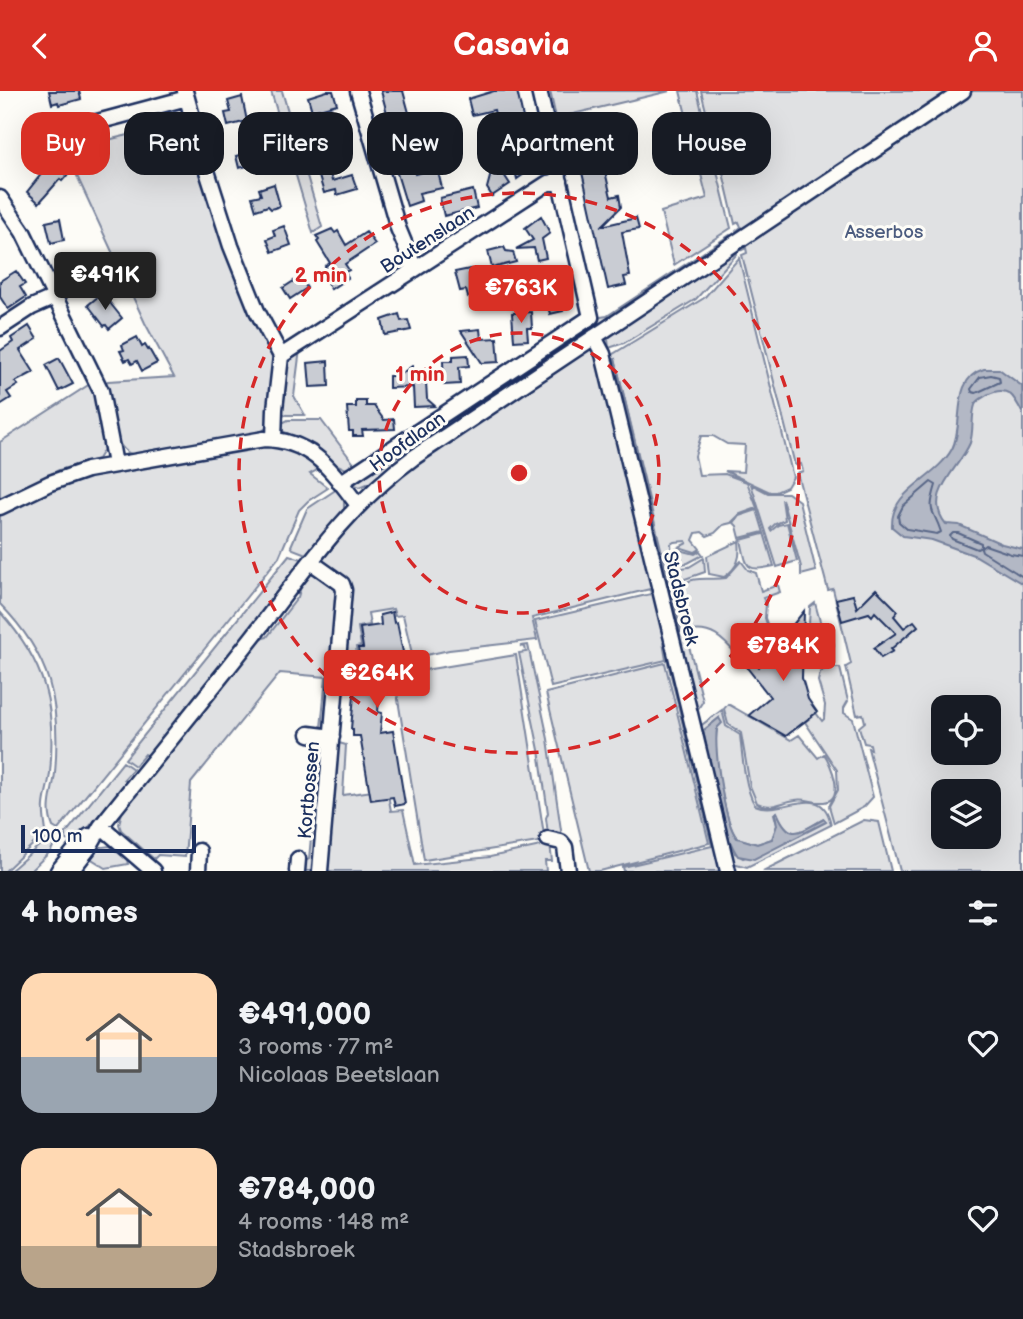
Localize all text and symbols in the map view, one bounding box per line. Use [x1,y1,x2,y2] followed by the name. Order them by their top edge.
[453,26,570,65] text: Casavia
[21,27,59,65] icon: back
[964,27,1002,65] icon: person
[21,112,110,175] chip: Buy
[124,112,224,175] chip: Rent
[238,112,353,175] chip: Filters
[367,112,463,175] chip: New
[477,112,638,175] chip: Apartment
[652,112,771,175] chip: House
[377,201,479,279] street label: Boutenslaan
[845,221,923,244] park label: Asserbos
[56,253,154,312] pin: €491K
[70,261,140,289] text: €491K
[294,263,348,288] text: 2 min
[472,265,570,325] pin: €763K
[485,274,557,302] text: €763K
[395,362,445,387] text: 1 min
[366,407,450,477] street label: Hoofdlaan
[507,461,531,485] centre of rings
[658,549,704,649] street label: Stadsbroek
[734,623,832,683] pin: €784K
[746,632,820,660] text: €784K
[328,651,426,710] pin: €264K
[340,659,414,687] text: €264K
[931,695,1001,849] map controls
[931,695,1001,765] button: locate
[294,740,325,840] street label: Kortbossen
[931,779,1001,849] button: layers
[21,822,196,854] scale bar
[32,825,83,848] text: 100 m
[964,894,1002,932] icon: filters
[21,895,138,931] text: 4 homes
[238,997,371,1033] text: €491,000
[77,1001,161,1085] icon: home
[964,1024,1002,1062] icon: heart
[238,1033,394,1061] text: 3 rooms · 77 m²
[238,1061,440,1089] text: Nicolaas Beetslaan
[238,1172,376,1208] text: €784,000
[77,1176,161,1260] icon: home
[964,1199,1002,1237] icon: heart
[238,1208,409,1236] text: 4 rooms · 148 m²
[238,1236,355,1264] text: Stadsbroek

